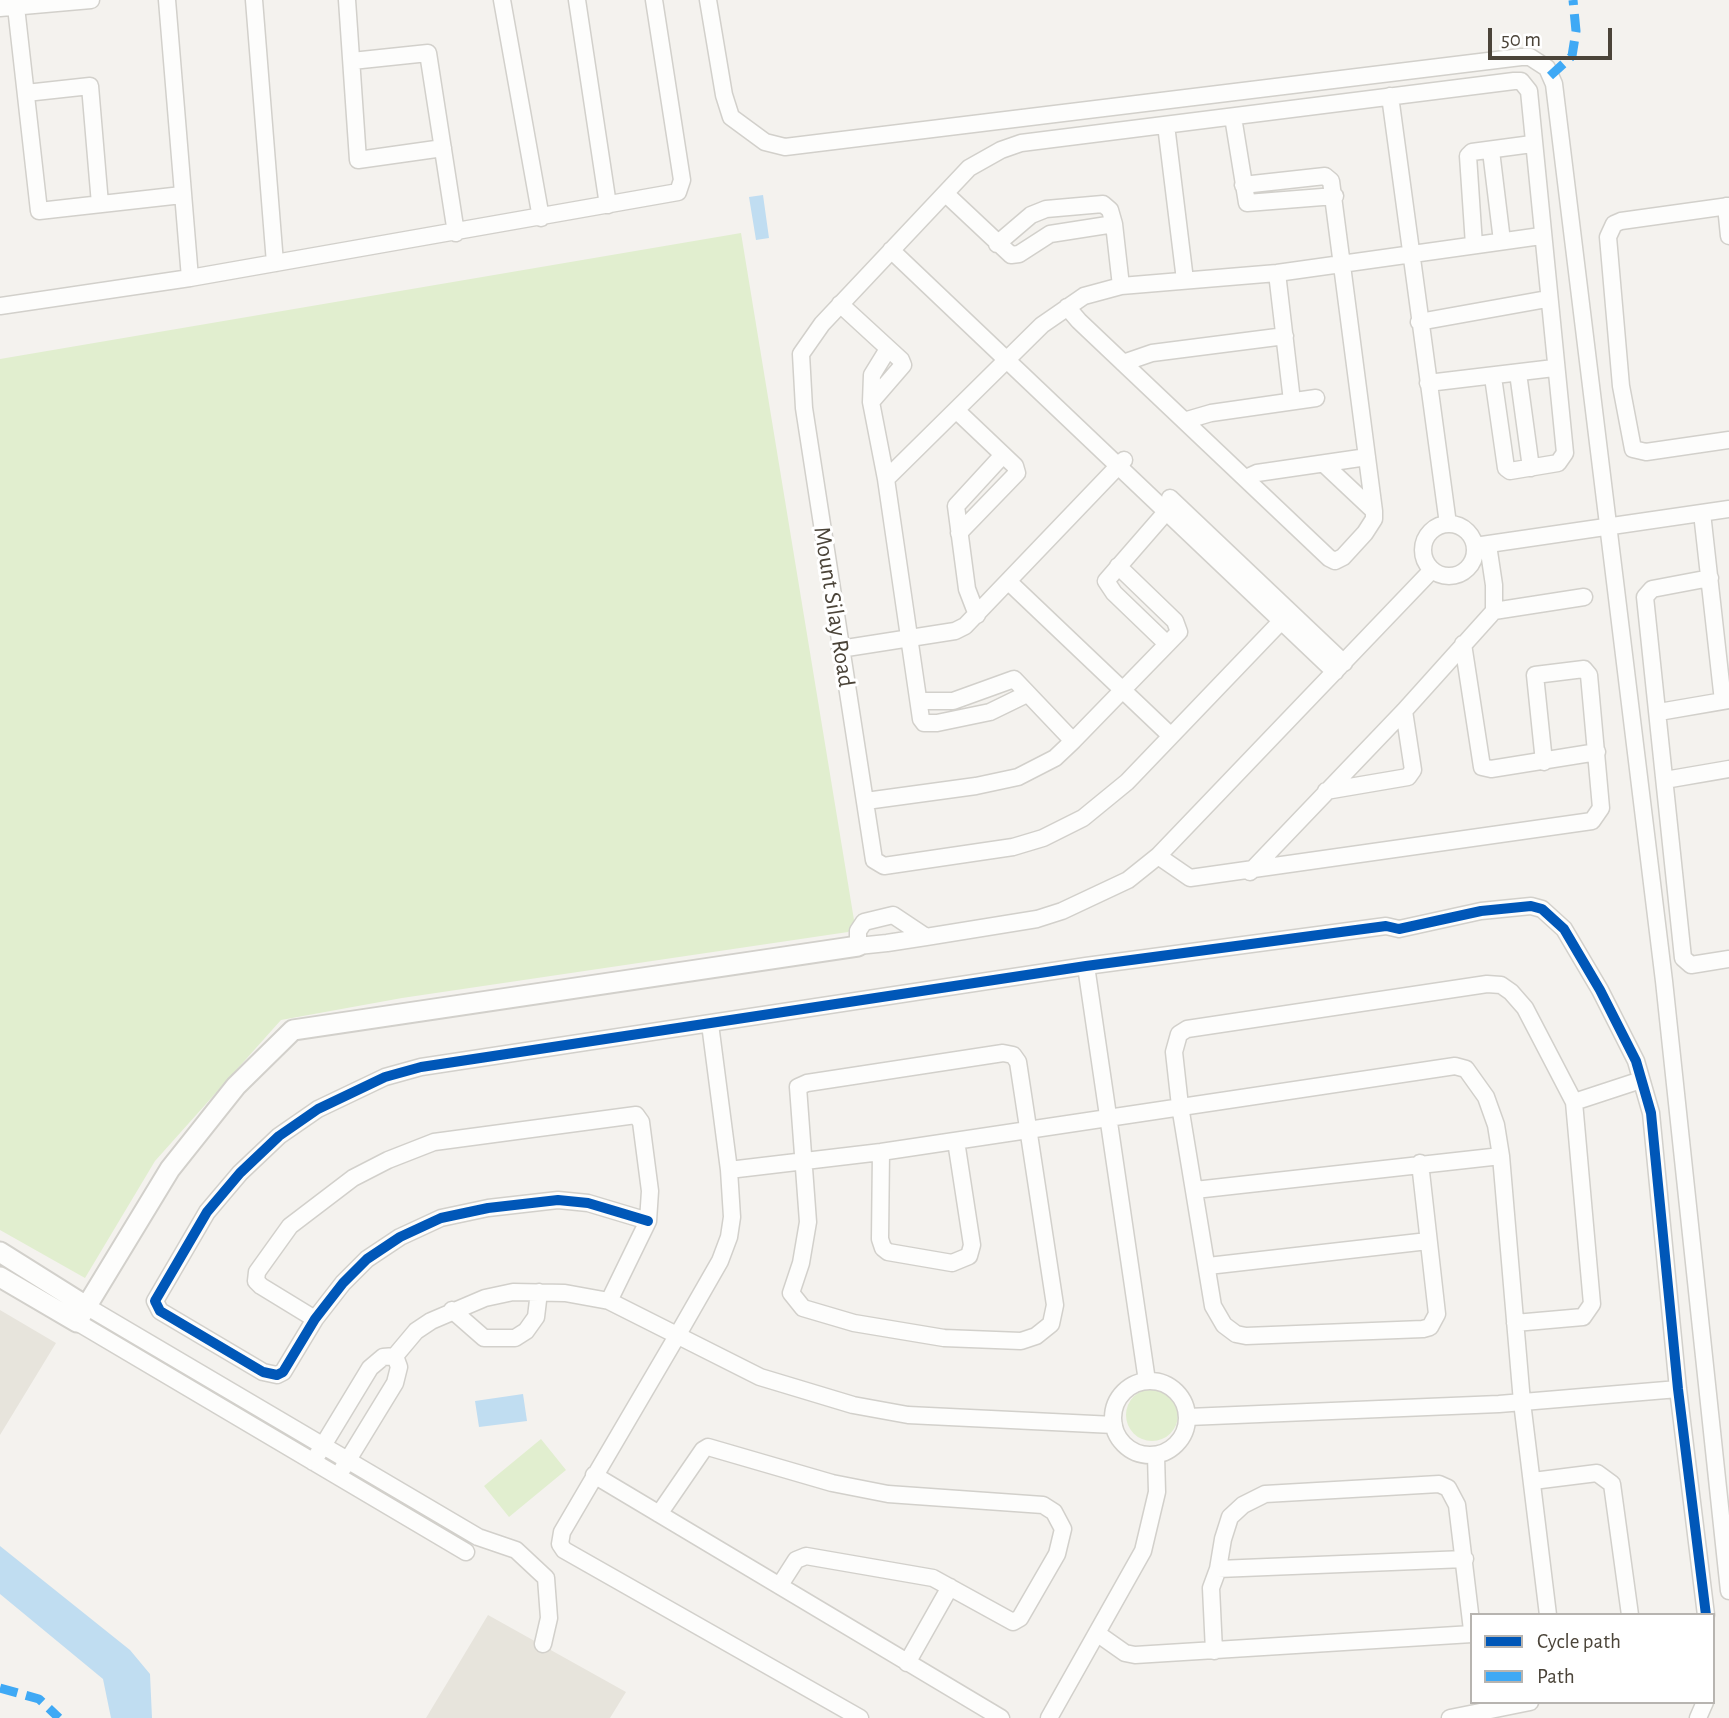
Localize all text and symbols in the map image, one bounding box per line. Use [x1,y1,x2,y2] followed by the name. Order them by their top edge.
[1491,14,1615,58] scale bar
[1501,29,1541,50] text: 50 m
[807,525,861,689] street label: Mount Silay Road
[1470,1613,1715,1704] legend
[1537,1631,1621,1652] text: Cycle path
[1537,1666,1575,1687] text: Path

